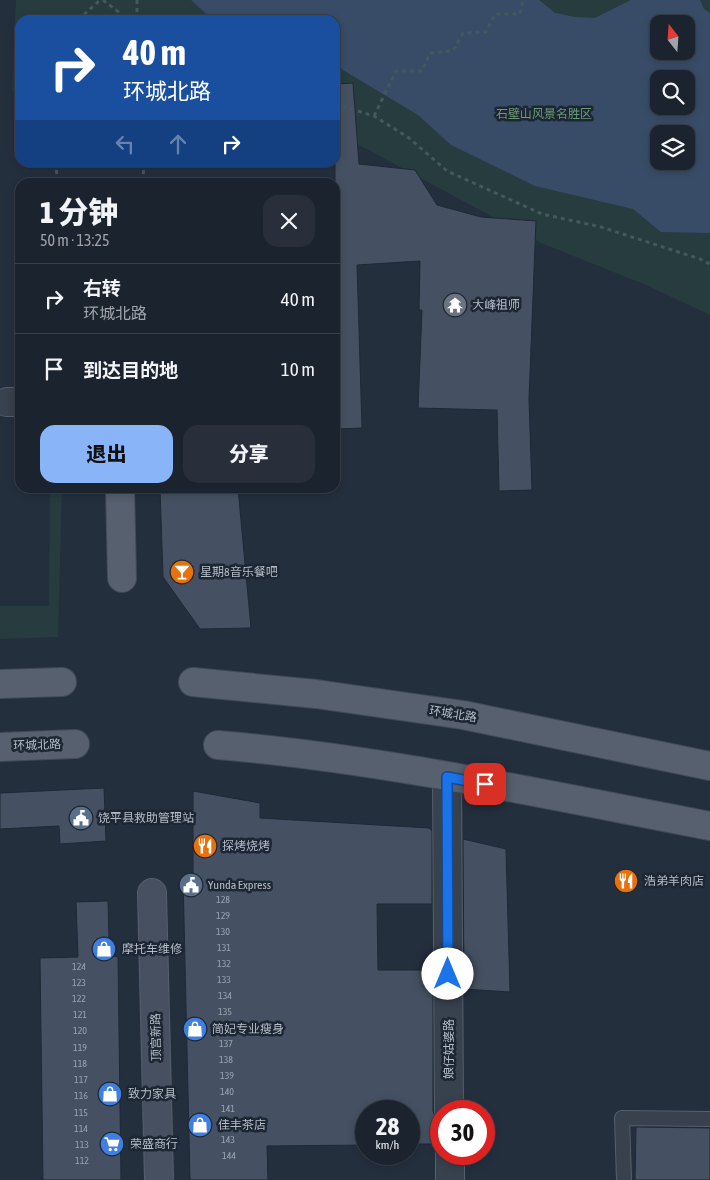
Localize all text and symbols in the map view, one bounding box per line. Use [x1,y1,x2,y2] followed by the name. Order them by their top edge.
[650,15,695,60] north arrow
[650,15,695,170] map controls
[123,32,186,72] text: 40 m
[40,35,105,100] icon: right
[650,70,695,115] button: search
[123,78,211,104] text: 环城北路
[496,107,592,121] park label: 石壁山风景名胜区
[650,125,695,170] button: layers
[111,130,139,158] icon: left
[164,130,192,158] icon: ahead
[217,130,245,158] icon: right
[40,195,118,229] text: 1 分钟
[263,195,315,247] button: close
[40,231,110,249] text: 50 m · 13:25
[83,277,121,299] text: 右转
[40,285,68,313] icon: right
[281,288,315,310] text: 40 m
[442,292,468,318] temple icon: 大峰祖师
[472,298,520,312] place label: 大峰祖师
[83,304,147,322] text: 环城北路
[40,355,68,383] icon: arrive
[281,358,315,380] text: 10 m
[83,359,178,381] text: 到达目的地
[40,425,173,483] button: 退出
[183,425,315,483] button: 分享
[169,559,195,585] bar icon: 星期8音乐餐吧
[200,565,278,579] place label: 星期8音乐餐吧
[428,703,478,725] street label: 环城北路
[13,737,61,753] street label: 环城北路
[464,763,506,805] pin
[471,770,499,798] icon: arrive
[68,805,94,831] public building icon: 饶平县救助管理站
[98,811,194,825] place label: 饶平县救助管理站
[192,833,218,859] restaurant icon: 探烤烧烤
[222,839,270,853] place label: 探烤烧烤
[613,868,639,894] restaurant icon: 浩弟羊肉店
[178,872,204,898] public building icon: Yunda Express
[644,874,704,888] place label: 浩弟羊肉店
[208,878,271,892] place label: Yunda Express
[216,894,230,905] house number: 128
[216,910,230,921] house number: 129
[216,926,230,937] house number: 130
[91,936,117,962] shop icon: 摩托车维修
[122,942,182,956] place label: 摩托车维修
[217,942,231,953] house number: 131
[421,947,473,999] position arrow
[217,958,231,969] house number: 132
[72,961,86,972] house number: 124
[217,974,231,985] house number: 133
[72,977,86,988] house number: 123
[218,990,232,1001] house number: 134
[72,993,86,1004] house number: 122
[218,1006,232,1017] house number: 135
[73,1009,87,1020] house number: 121
[149,1013,163,1061] street label: 顶宫新路
[182,1016,208,1042] shop icon: 简妃专业瘦身
[442,1019,456,1079] street label: 娘仔姑婆路
[212,1022,284,1036] place label: 简妃专业瘦身
[73,1025,87,1036] house number: 120
[219,1038,233,1049] house number: 137
[73,1042,87,1053] house number: 119
[219,1054,233,1065] house number: 138
[73,1058,87,1069] house number: 118
[220,1070,234,1081] house number: 139
[74,1074,88,1085] house number: 117
[97,1081,123,1107] shop icon: 致力家具
[220,1086,234,1097] house number: 140
[128,1087,176,1101] place label: 致力家具
[74,1090,88,1101] house number: 116
[430,1100,495,1165] speed limit sign: 30
[221,1103,235,1114] house number: 141
[74,1107,88,1118] house number: 115
[187,1112,213,1138] shop icon: 佳丰茶店
[376,1112,399,1140] text: 28
[218,1118,266,1132] place label: 佳丰茶店
[74,1123,88,1134] house number: 114
[99,1131,125,1157] supermarket icon: 荣盛商行
[221,1134,235,1145] house number: 143
[130,1137,178,1151] place label: 荣盛商行
[376,1138,399,1152] text: km/h
[75,1139,89,1150] house number: 113
[222,1150,236,1161] house number: 144
[75,1155,89,1166] house number: 112

